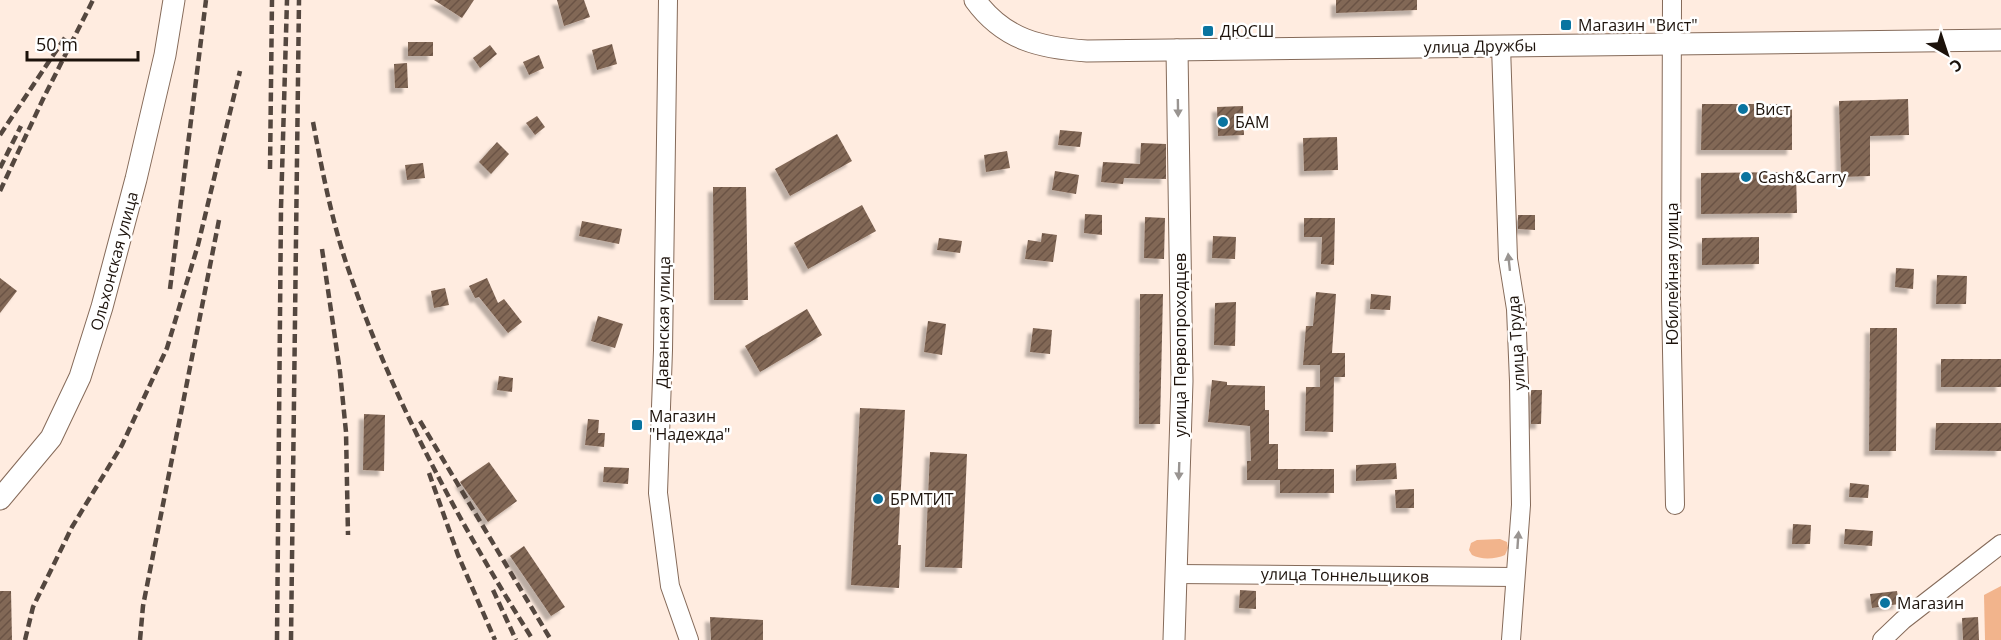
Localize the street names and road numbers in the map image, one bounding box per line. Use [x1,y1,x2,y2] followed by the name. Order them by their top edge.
[1423,34,1537,58] street label: улица Дружбы
[85,189,143,333] street label: Ольхонская улица
[1661,202,1683,346] street label: Юбилейная улица
[1169,253,1191,437] street label: улица Первопроходцев
[651,256,675,388] street label: Даванская улица
[1502,295,1530,391] street label: улица Труда
[1261,563,1429,587] street label: улица Тоннельщиков

